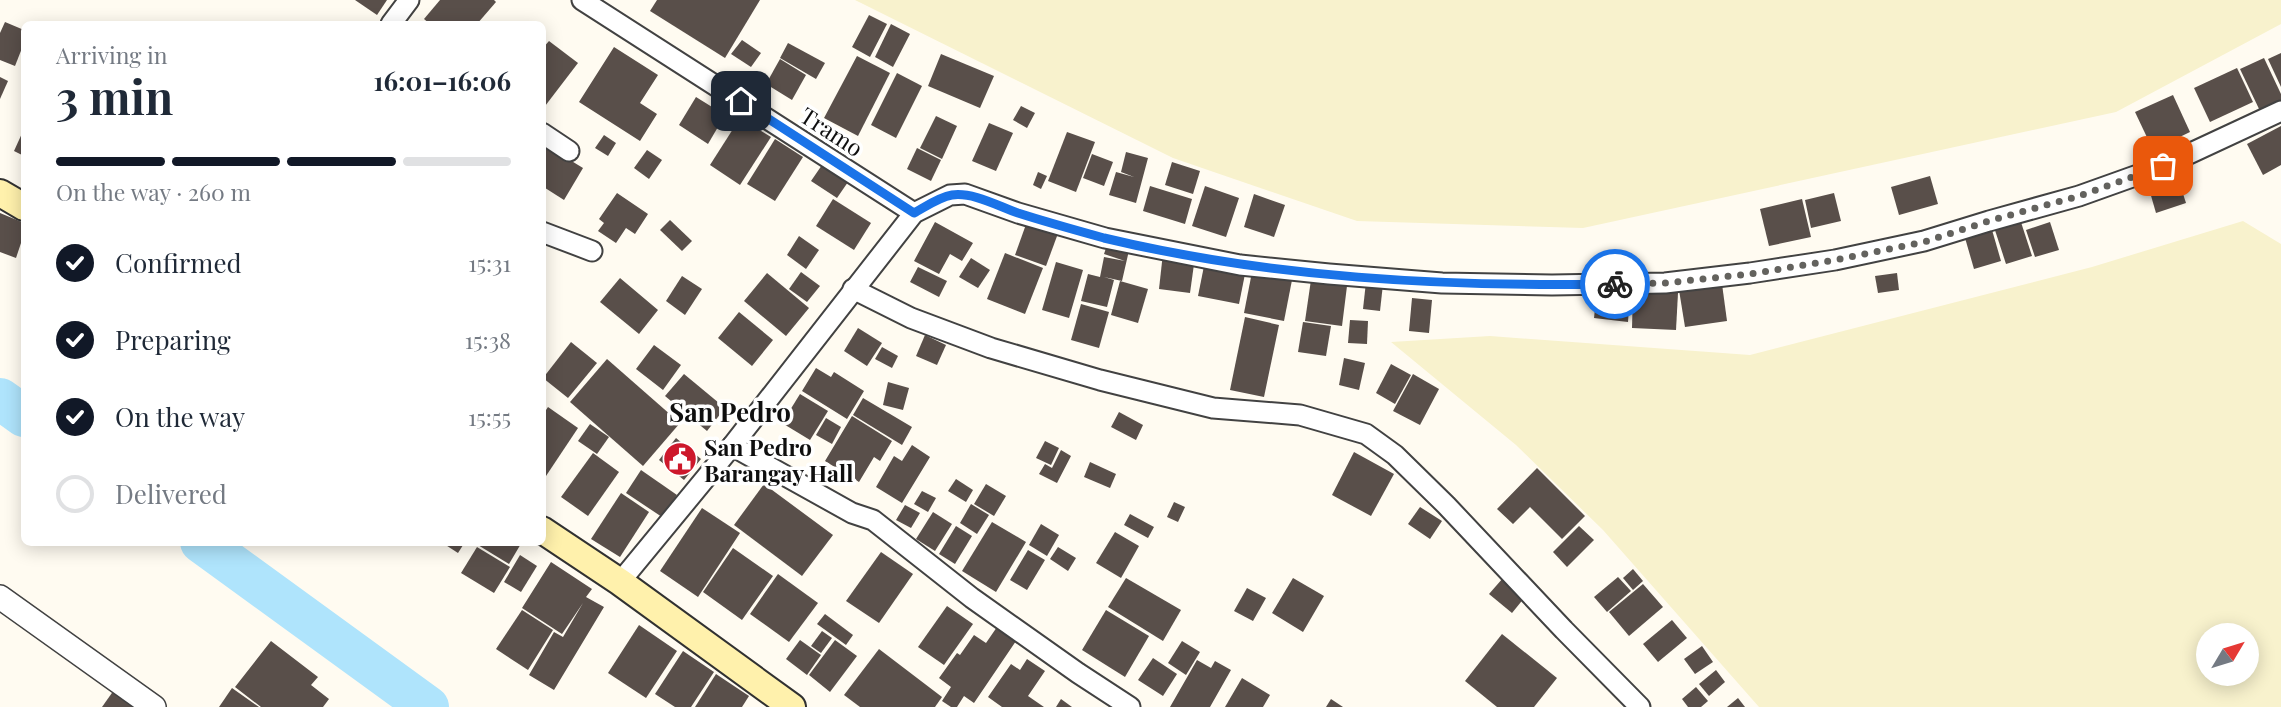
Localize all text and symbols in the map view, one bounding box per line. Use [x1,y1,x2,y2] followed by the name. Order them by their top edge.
[56,39,168,70] text: Arriving in
[373,63,511,98] text: 16:01–16:06
[56,65,173,127] text: 3 min
[711,71,771,131] pin
[722,82,760,120] icon: home
[795,99,869,163] street label: Tramo
[2133,136,2193,196] pin
[2144,147,2182,185] icon: bag
[56,176,251,207] text: On the way · 260 m
[56,244,94,282] icon: check
[115,245,242,280] text: Confirmed
[468,247,511,278] text: 15:31
[1580,249,1650,319] courier
[1596,265,1634,303] icon: bike
[56,321,94,359] icon: check
[115,322,231,357] text: Preparing
[465,324,511,355] text: 15:38
[669,394,791,429] district label: San Pedro
[56,398,94,436] icon: check
[115,399,245,434] text: On the way
[468,401,511,432] text: 15:55
[704,431,853,488] place label: San Pedro Barangay Hall
[661,440,699,478] public building icon: San Pedro Barangay Hall
[115,476,227,511] text: Delivered
[2196,623,2259,686] north arrow
[2196,623,2259,686] map controls

